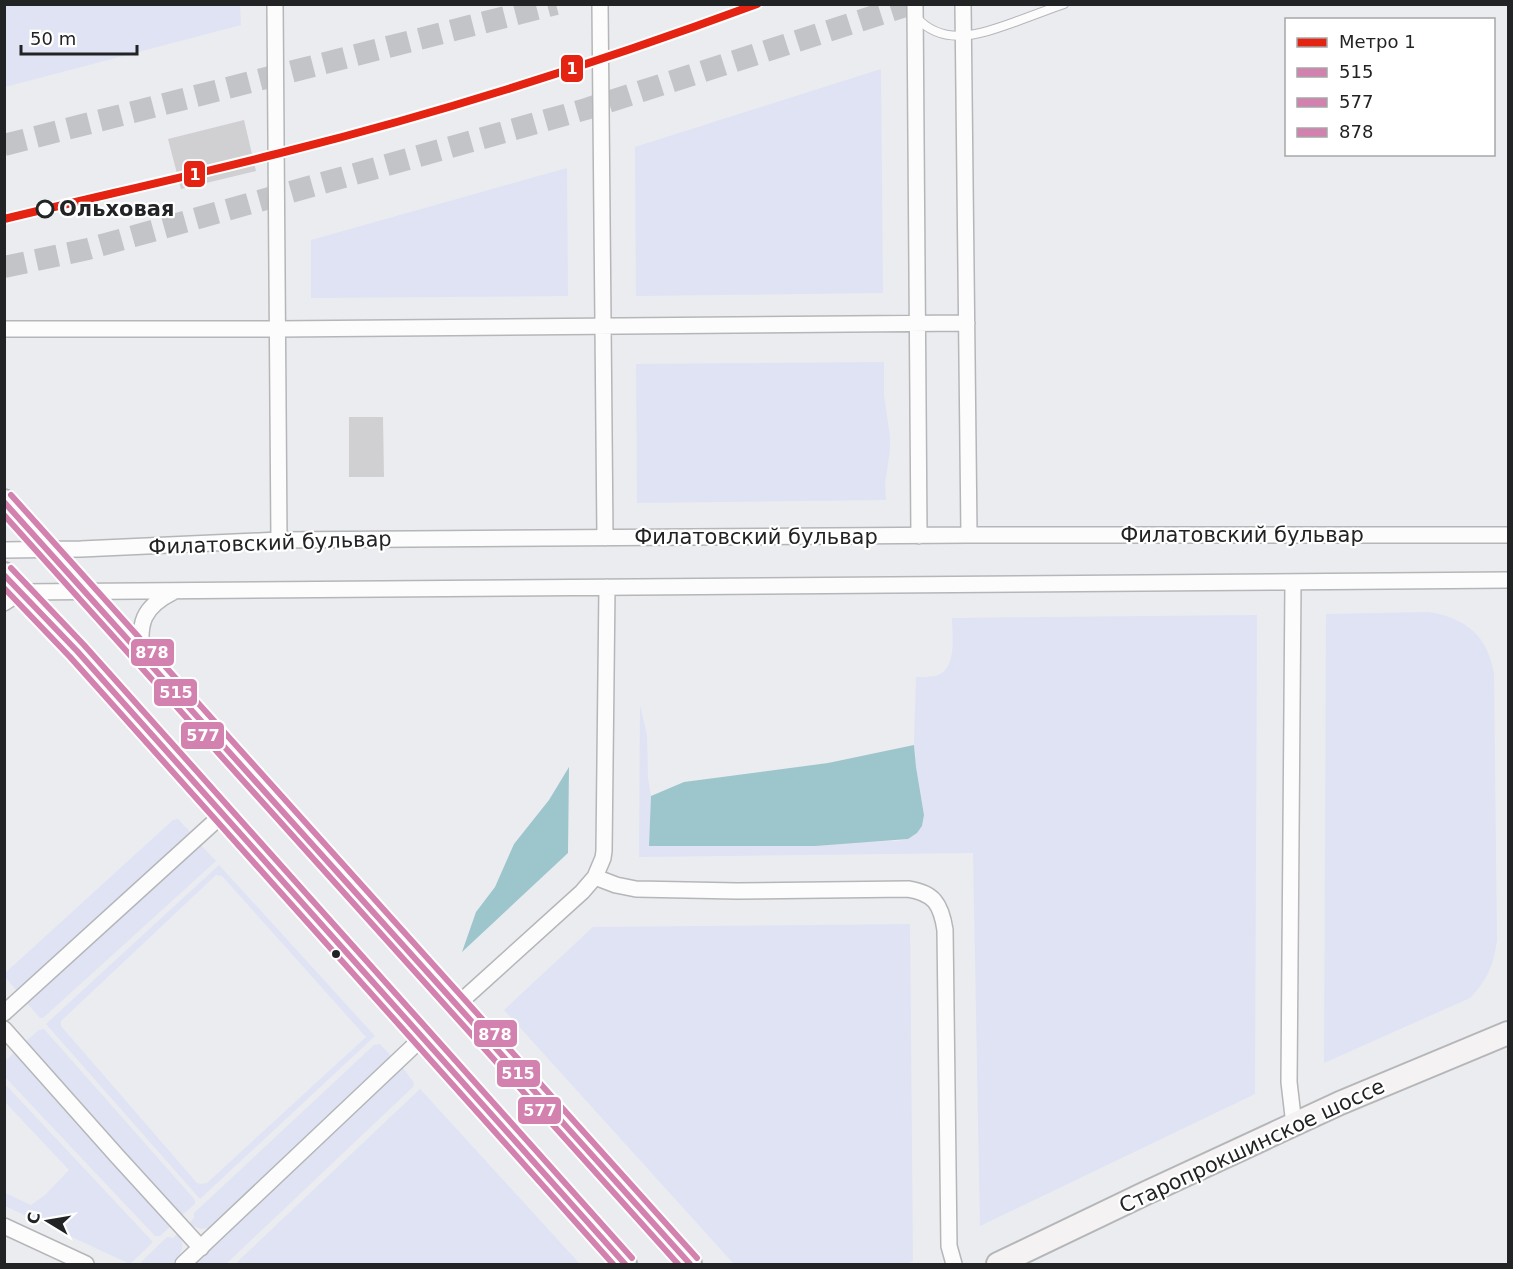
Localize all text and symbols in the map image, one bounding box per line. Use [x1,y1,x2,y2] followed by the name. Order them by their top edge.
[21,18,136,56] scale bar
[1285,18,1495,156] legend
[30,28,76,49] text: 50 m
[1339,31,1416,52] text: Метро 1
[560,54,584,83] line badge: 1
[566,59,578,78] text: 1
[1339,61,1373,82] text: 515
[1339,91,1373,112] text: 577
[1339,121,1373,142] text: 878
[183,160,206,188] line badge: 1
[189,165,201,184] text: 1
[59,197,174,221] place label: Ольховая
[36,200,54,218] marker: Ольховая
[1120,523,1364,547] street label: Филатовский бульвар
[634,525,878,549] street label: Филатовский бульвар
[148,527,392,559] street label: Филатовский бульвар
[130,638,175,667] line badge: 878
[135,643,169,662] text: 878
[153,678,198,707] line badge: 515
[159,683,193,702] text: 515
[180,721,225,750] line badge: 577
[186,726,220,745] text: 577
[330,948,342,960] unlabelled marker
[473,1019,518,1048] line badge: 878
[478,1025,512,1044] text: 878
[496,1059,541,1088] line badge: 515
[501,1064,535,1083] text: 515
[1116,1074,1388,1218] street label: Старопрокшинское шоссе
[517,1096,562,1125] line badge: 577
[523,1101,557,1120] text: 577
[18,1191,78,1251] north arrow
[23,1211,44,1226] text: С

